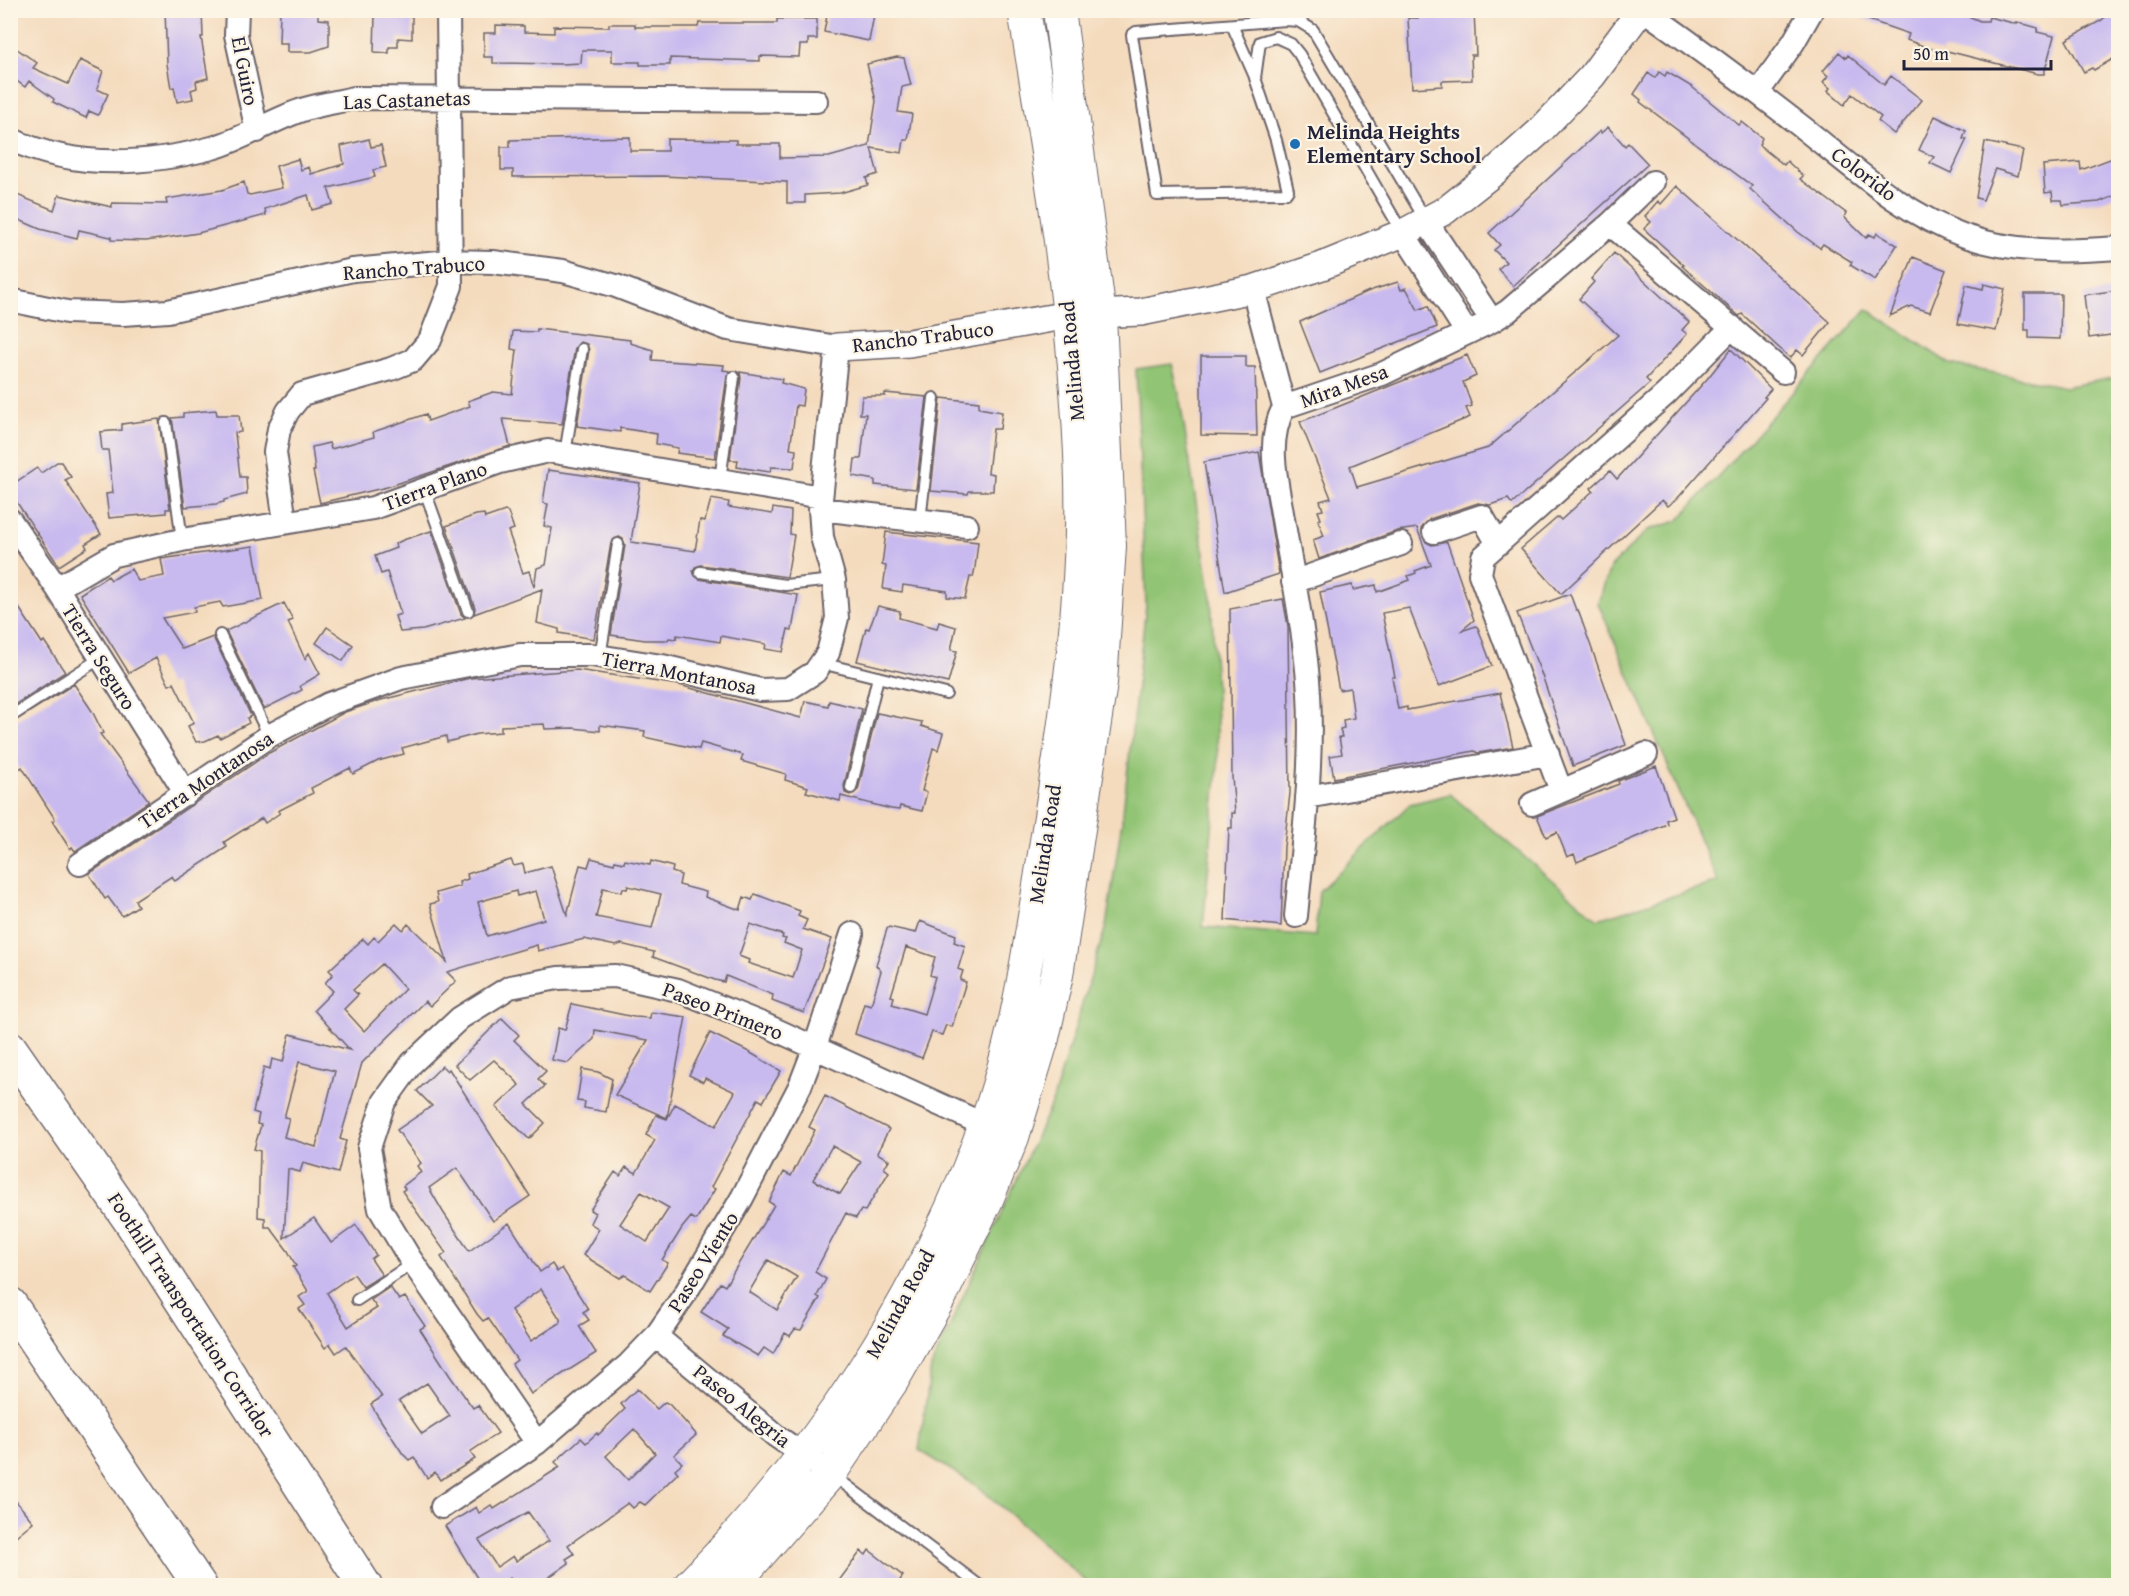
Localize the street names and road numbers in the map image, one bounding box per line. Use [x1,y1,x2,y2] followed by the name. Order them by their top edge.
[224,34,267,108] street label: El Guiro
[343,82,471,117] street label: Las Castanetas
[1825,139,1904,209] street label: Colorido
[342,247,486,288] street label: Rancho Trabuco
[1051,299,1092,422] street label: Melinda Road
[850,312,995,361] street label: Rancho Trabuco
[1296,355,1392,416] street label: Mira Mesa
[378,452,491,519] street label: Tierra Plano
[54,598,144,716] street label: Tierra Seguro
[599,642,759,703] street label: Tierra Montanosa
[132,723,280,836] street label: Tierra Montanosa
[1020,781,1069,906] street label: Melinda Road
[659,973,788,1048] street label: Paseo Primero
[100,1186,283,1444] street label: Foothill Transportation Corridor
[659,1205,746,1318] street label: Paseo Viento
[857,1243,943,1364] street label: Melinda Road
[687,1356,798,1455] street label: Paseo Alegria

